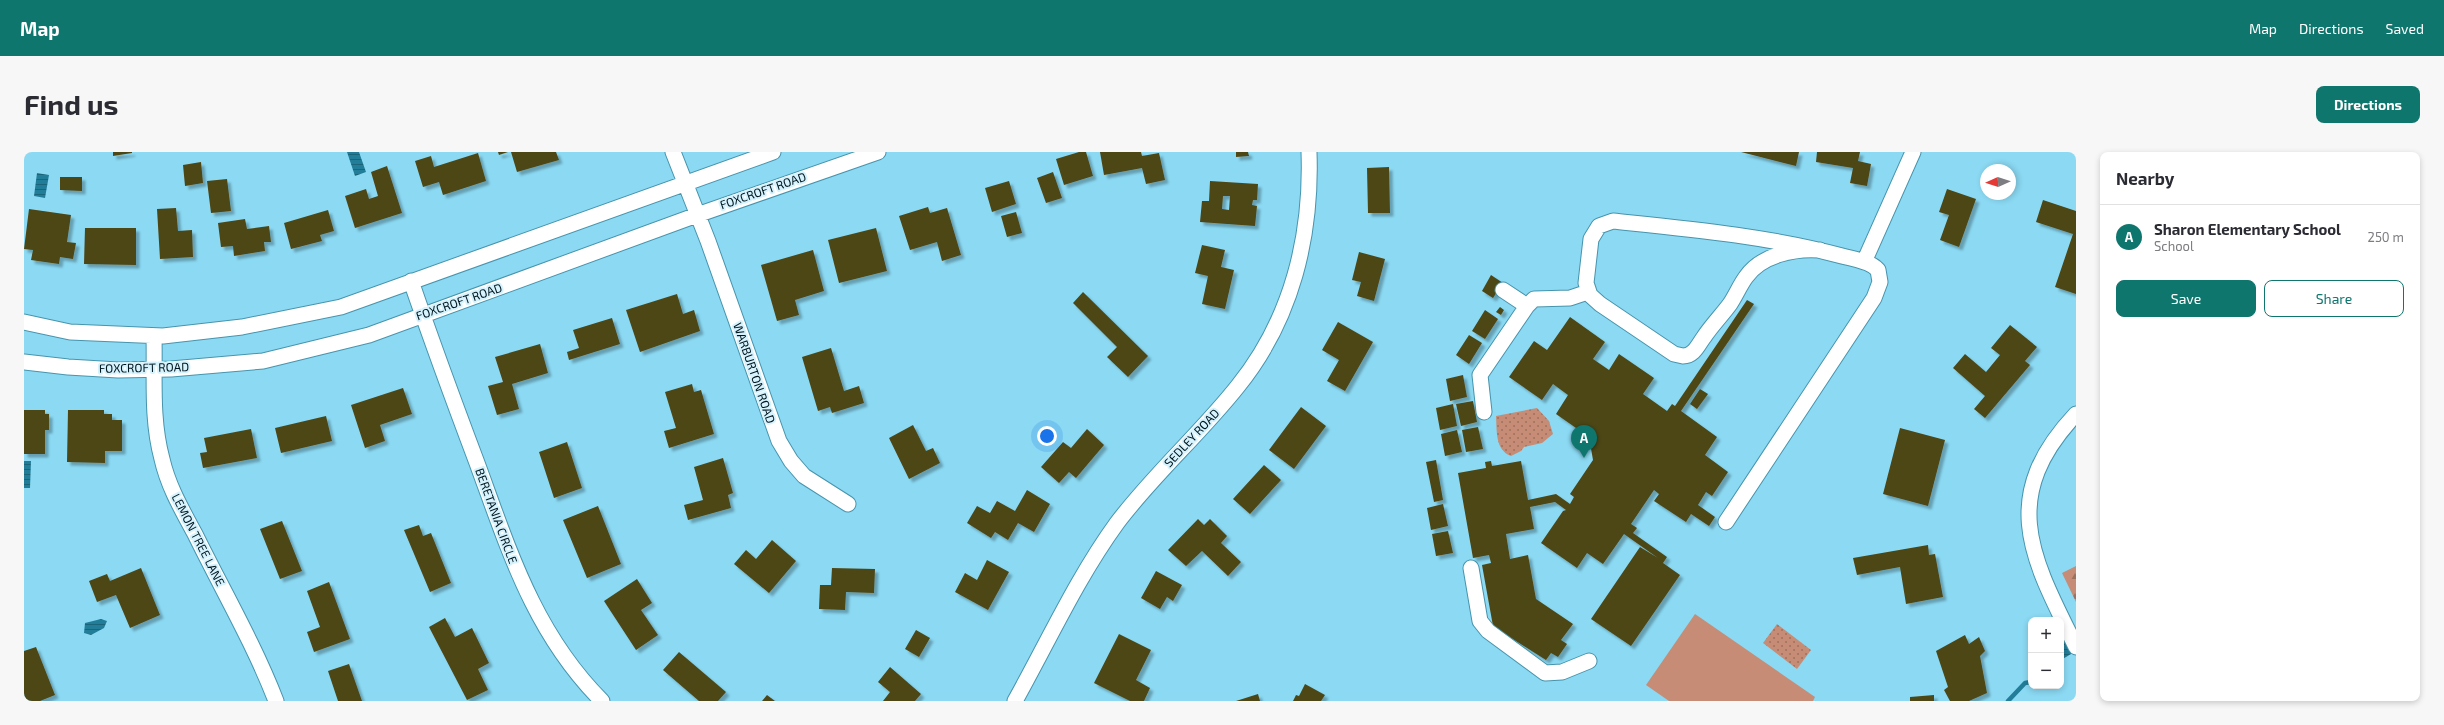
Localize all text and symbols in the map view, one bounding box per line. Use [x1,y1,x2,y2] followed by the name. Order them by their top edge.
[20,17,60,40] text: Map
[2249,20,2277,37] text: Map
[2299,20,2364,37] text: Directions
[2386,20,2424,37] text: Saved
[2316,86,2420,123] button: Directions
[24,87,118,121] text: Find us
[1980,164,2016,200] north arrow
[2116,168,2174,188] text: Nearby
[718,169,808,211] street label: FOXCROFT ROAD
[2154,220,2341,238] text: Sharon Elementary School
[2125,229,2133,245] text: A
[2368,229,2404,245] text: 250 m
[2154,238,2194,254] text: School
[414,280,504,322] street label: FOXCROFT ROAD
[2116,280,2256,317] button: Save
[2264,280,2404,317] button: Share
[731,321,779,425] street label: WARBURTON ROAD
[99,359,189,375] street label: FOXCROFT ROAD
[1161,405,1222,469] street label: SEDLEY ROAD
[1571,425,1597,458] pin: A
[1037,426,1057,446] your location
[473,466,521,566] street label: BERETANIA CIRCLE
[170,491,228,588] street label: LEMON TREE LANE
[2028,617,2064,689] map controls
[2028,617,2064,653] button: +
[2028,653,2064,689] button: −

